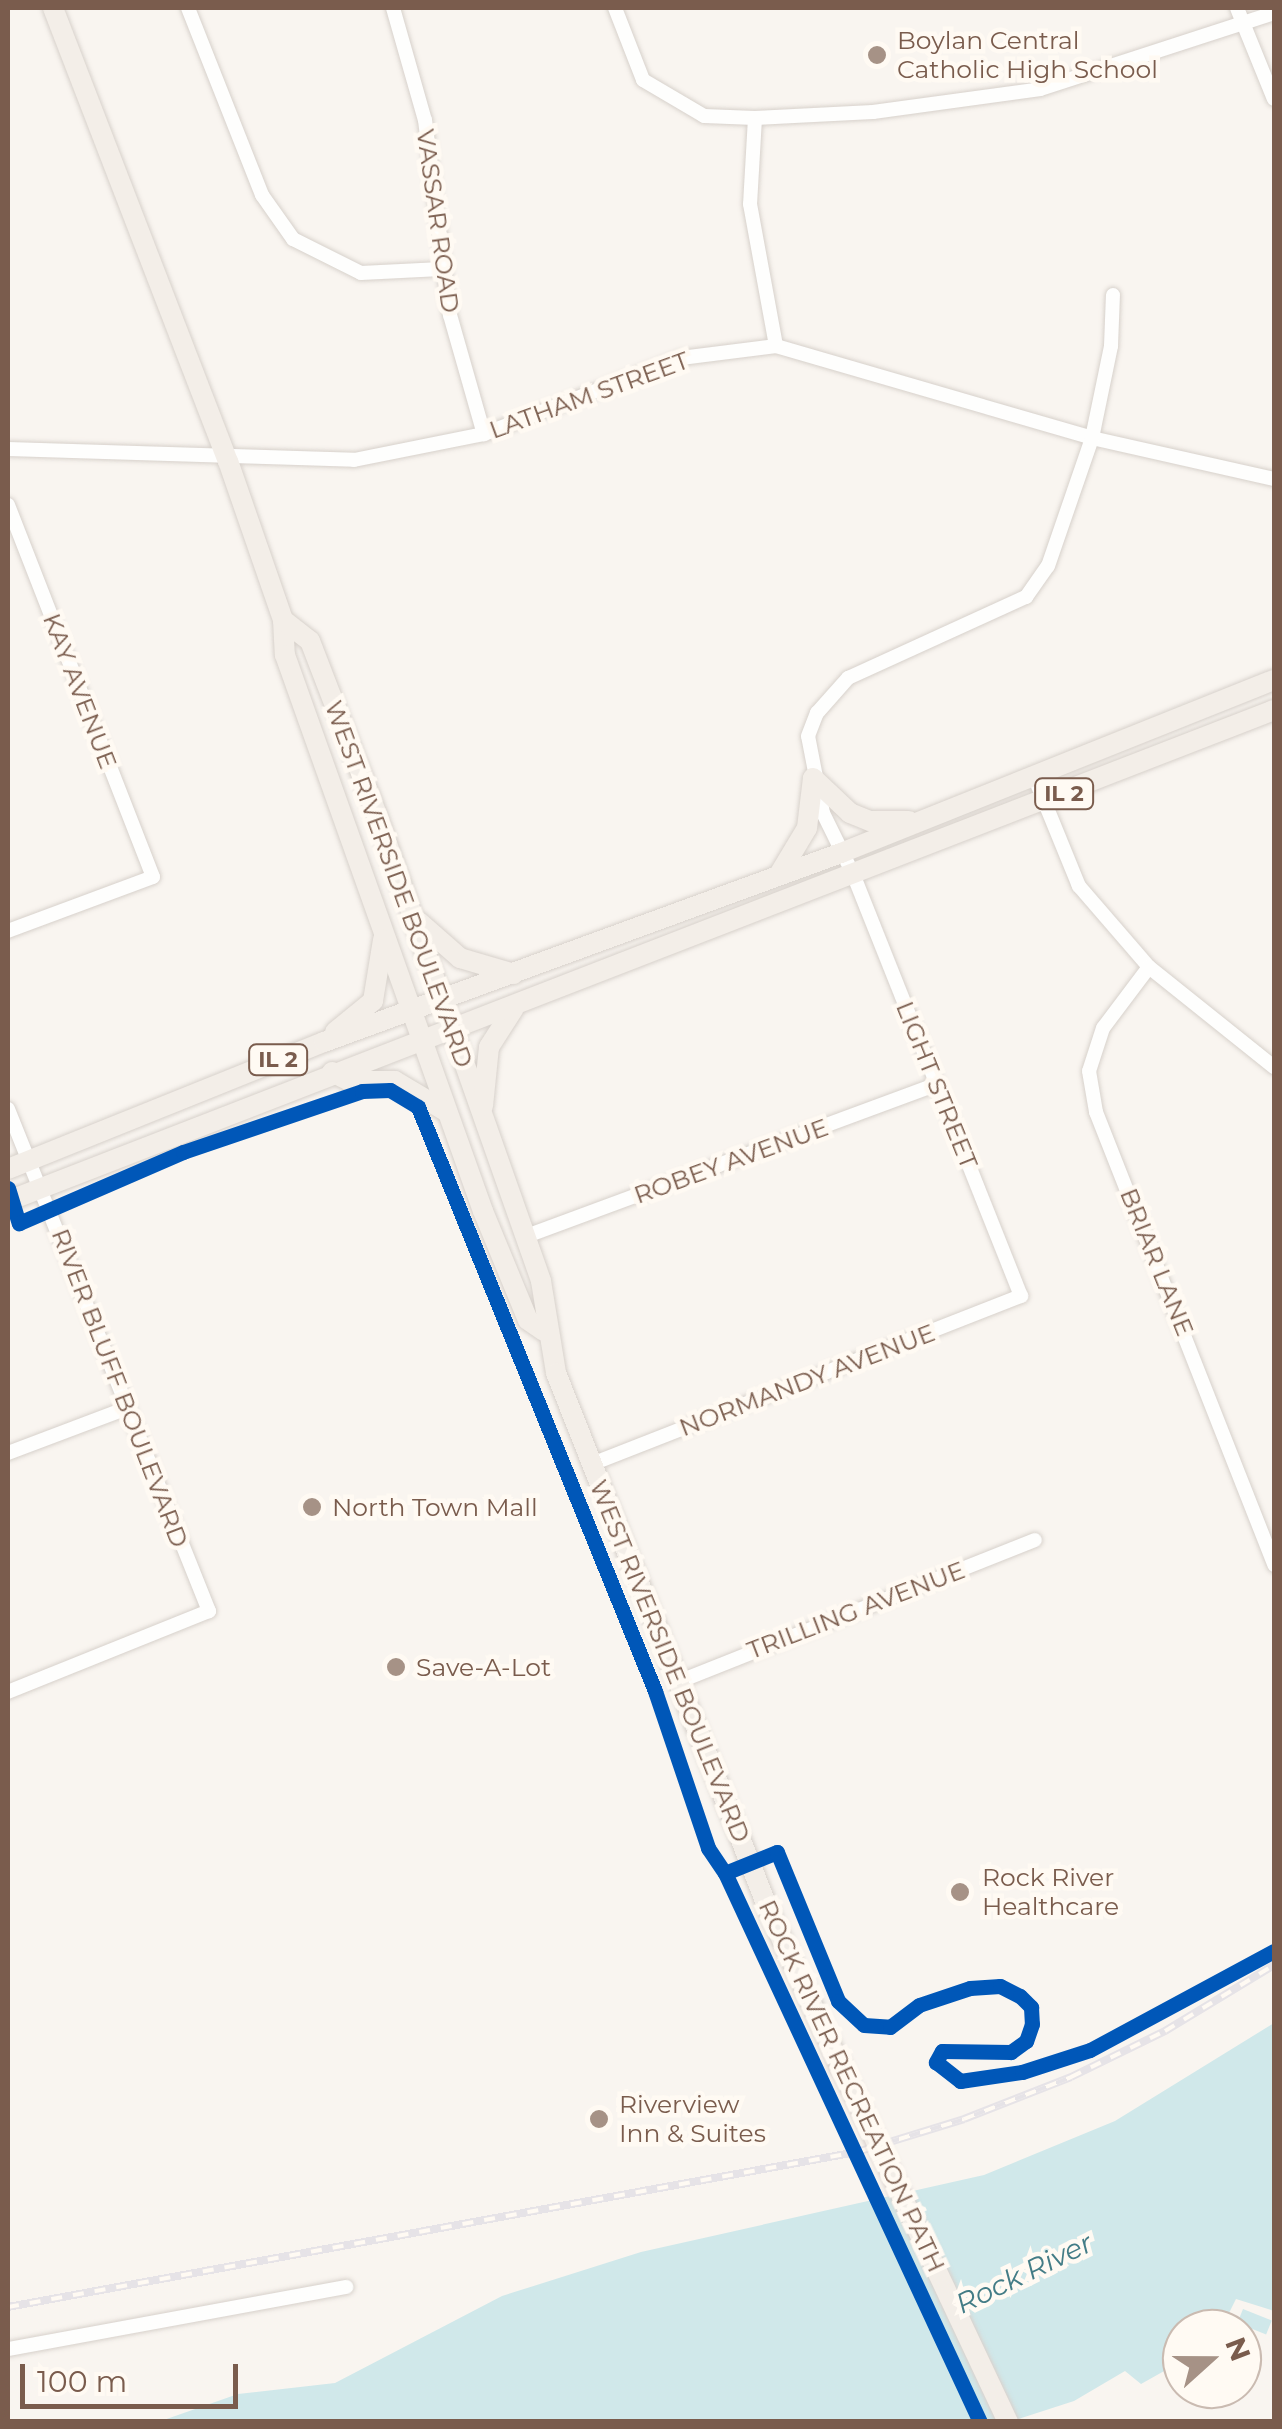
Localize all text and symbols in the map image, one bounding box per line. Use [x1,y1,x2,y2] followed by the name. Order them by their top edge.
[897,26,1158,85] place label: Boylan Central Catholic High School
[866,44,888,66] marker: Boylan Central Catholic High School
[410,127,466,315] street label: VASSAR ROAD
[485,345,693,445] street label: LATHAM STREET
[37,609,123,773] street label: KAY AVENUE
[319,697,479,1071] street label: WEST RIVERSIDE BOULEVARD
[1034,777,1094,811] road number: IL 2
[890,997,984,1173] street label: LIGHT STREET
[248,1043,308,1077] road number: IL 2
[630,1112,832,1210] street label: ROBEY AVENUE
[1114,1184,1200,1340] street label: BRIAR LANE
[45,1224,195,1552] street label: RIVER BLUFF BOULEVARD
[675,1317,939,1443] street label: NORMANDY AVENUE
[583,1475,757,1847] street label: WEST RIVERSIDE BOULEVARD
[332,1492,538,1522] place label: North Town Mall
[301,1496,323,1518] marker: North Town Mall
[743,1555,969,1665] street label: TRILLING AVENUE
[416,1652,551,1682] place label: Save-A-Lot
[385,1656,407,1678] marker: Save-A-Lot
[982,1863,1119,1922] place label: Rock River Healthcare
[947,1879,973,1905] marker: Rock River Healthcare
[752,1895,952,2277] street label: ROCK RIVER RECREATION PATH
[619,2090,766,2149] place label: Riverview Inn & Suites
[588,2108,610,2130] marker: Riverview Inn & Suites
[950,2225,1098,2321] water label: Rock River
[1162,2309,1262,2409] north arrow
[1218,2332,1258,2366] text: N
[25,2344,242,2406] scale bar
[37,2363,127,2400] text: 100 m

